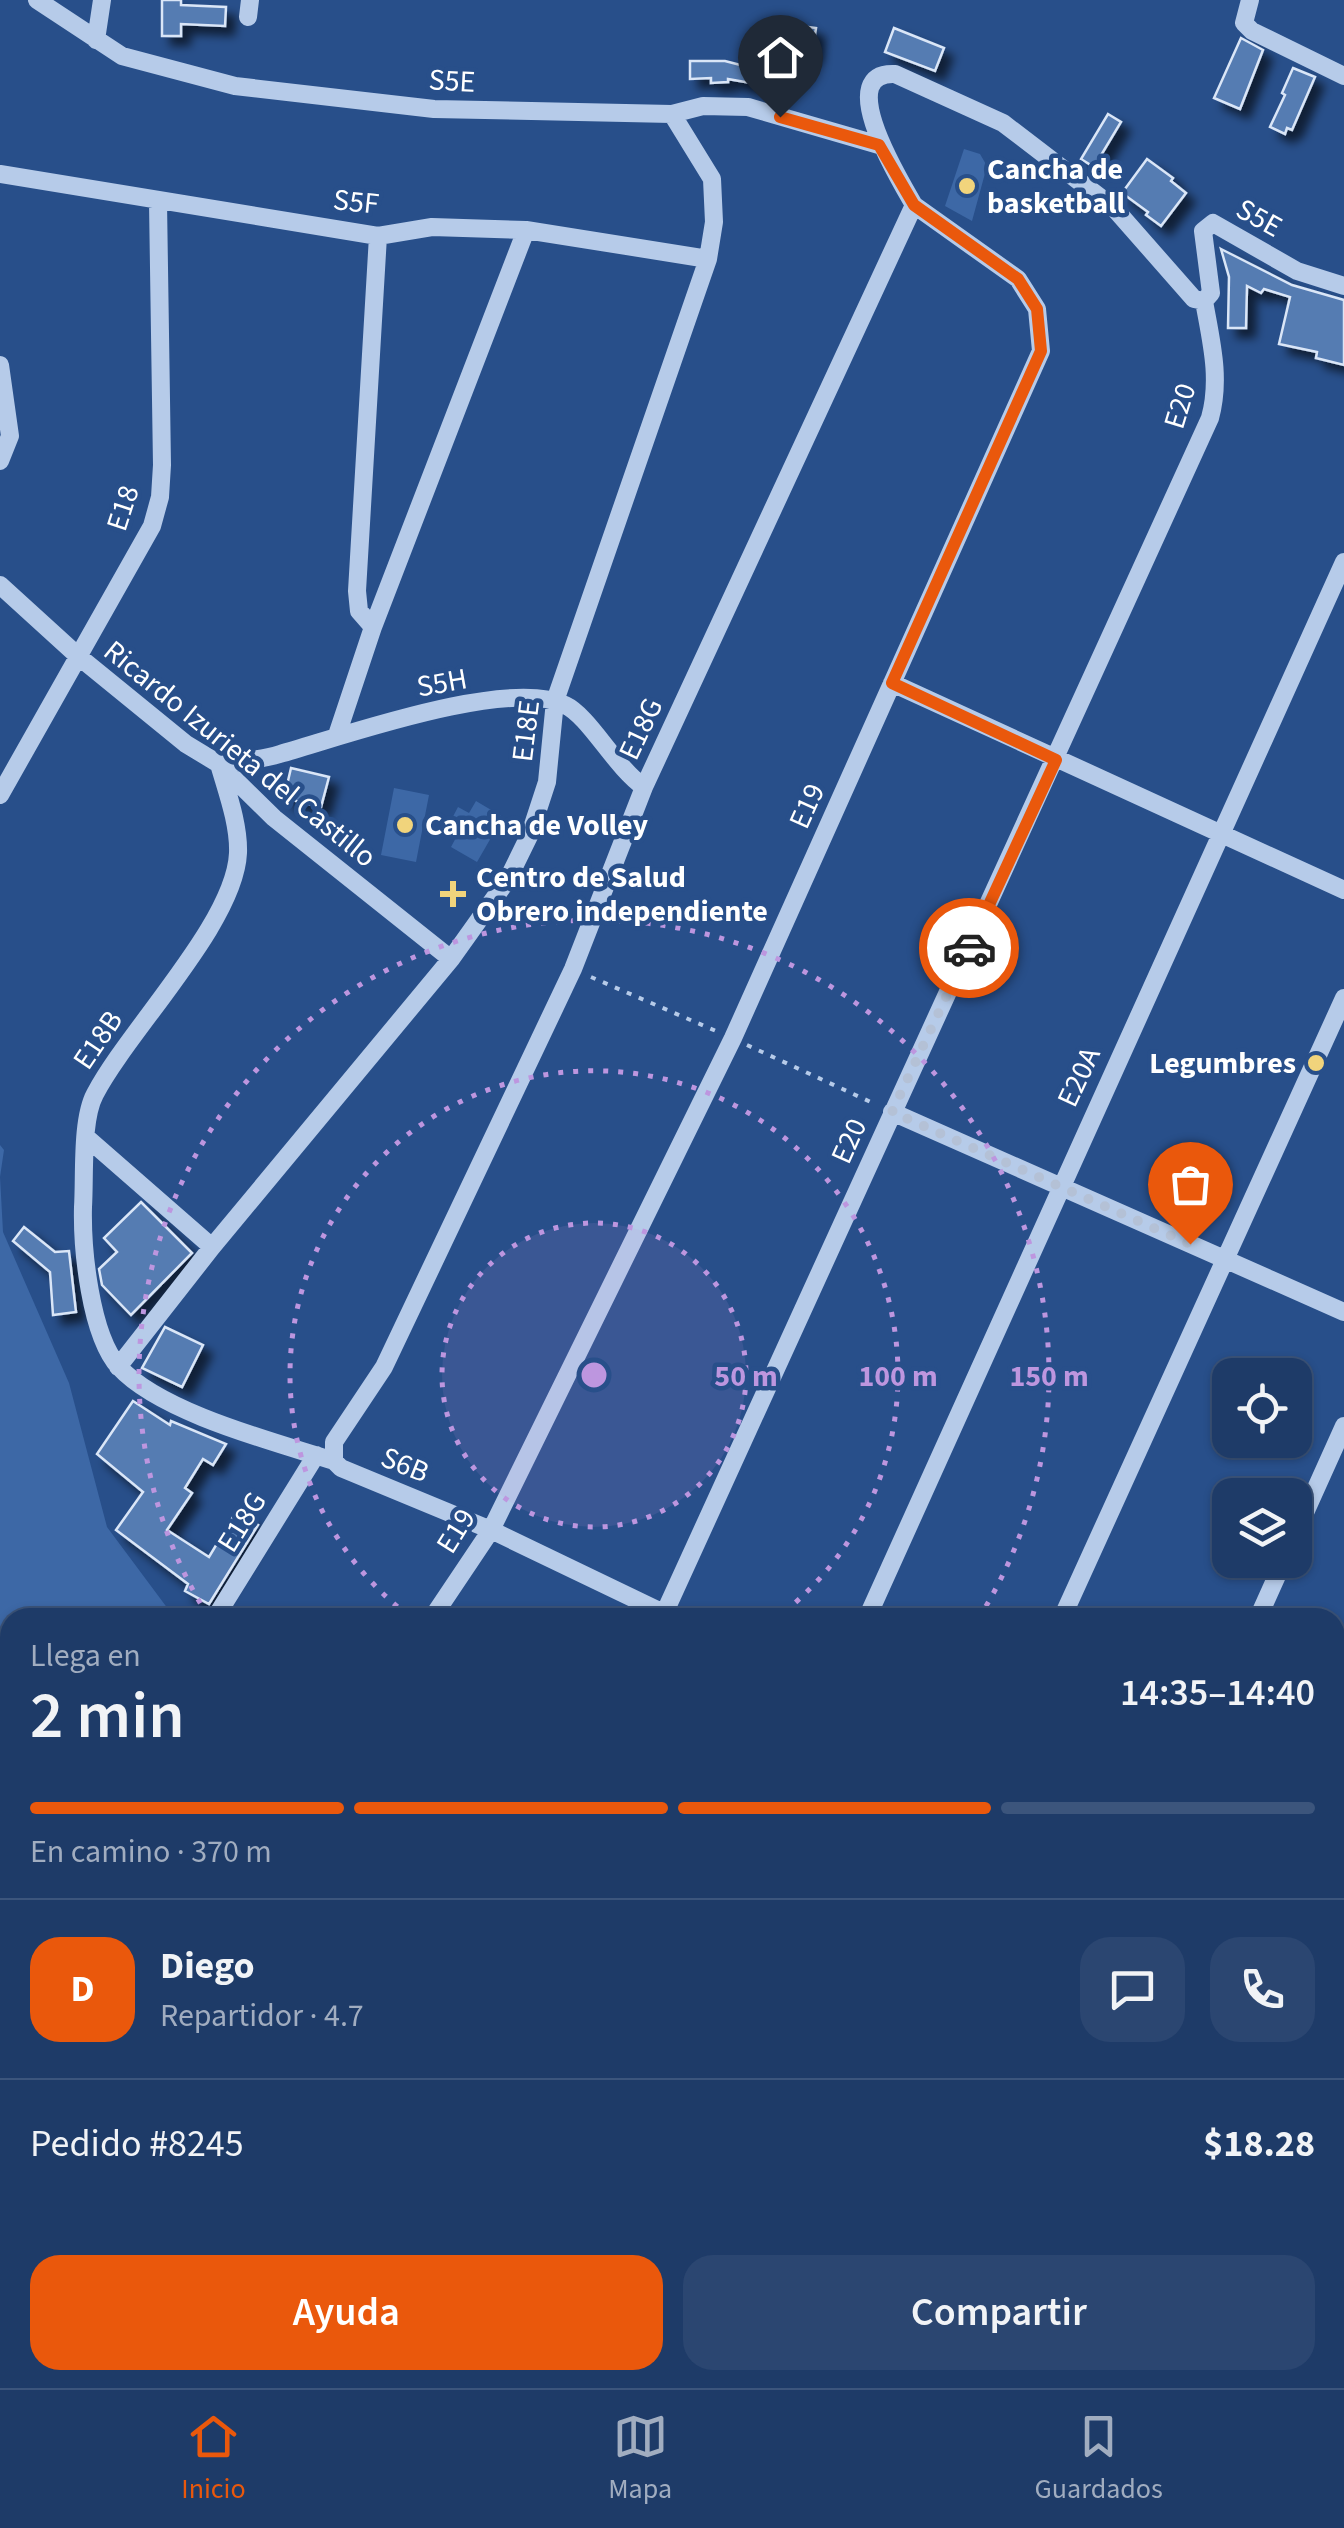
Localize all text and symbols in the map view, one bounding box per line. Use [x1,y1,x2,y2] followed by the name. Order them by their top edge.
[738,15,823,118] pin
[753,30,808,85] icon: home
[428,58,476,104] street label: S5E
[987,148,1126,225] place label: Cancha de basketball
[956,175,978,197] marker: Cancha de basketball
[331,178,381,226] street label: S5F
[1228,188,1290,248] street label: S5E
[1153,378,1207,434] street label: E20
[96,480,150,536] street label: E18
[94,630,386,878] street label: Ricardo Izurieta del Castillo
[413,657,471,709] street label: S5H
[608,691,674,767] street label: E18G
[501,698,551,764] street label: E18E
[778,776,836,836] street label: E19
[425,804,648,847] place label: Cancha de Volley
[394,814,416,836] marker: Cancha de Volley
[476,856,768,933] place label: Centro de Salud Obrero independiente
[440,881,466,907] marker: Centro de Salud Obrero independiente
[919,898,1019,998] courier
[942,921,997,976] icon: car
[62,1002,134,1078] street label: E18B
[1046,1039,1112,1114] street label: E20A
[1149,1042,1296,1085] place label: Legumbres
[1305,1052,1327,1074] marker: Legumbres
[820,1111,878,1171] street label: E20
[1148,1142,1233,1245] pin
[1163,1157,1218,1212] icon: bag
[714,1355,778,1398] text: 50 m
[858,1355,938,1398] text: 100 m
[1009,1355,1089,1398] text: 150 m
[576,1357,612,1393] centre of rings
[1212,1358,1312,1578] map controls
[1212,1358,1312,1458] button: locate
[374,1436,436,1494] street label: S6B
[1212,1478,1312,1578] button: layers
[207,1483,277,1561] street label: E18G
[426,1500,486,1562] street label: E19
[30,1633,141,1679] text: Llega en
[1120,1666,1315,1720] text: 14:35–14:40
[30,1670,185,1763] text: 2 min
[30,1829,272,1875] text: En camino · 370 m
[1080,1937,1185,2042] button: chat
[1210,1937,1315,2042] button: phone
[160,1939,255,1993] text: Diego
[70,1962,95,2016] text: D
[160,1993,364,2039] text: Repartidor · 4.7
[30,2117,244,2171] text: Pedido #8245
[1203,2117,1315,2171] text: $18.28
[30,2255,663,2370] button: Ayuda
[683,2255,1315,2370] button: Compartir
[181,2409,246,2509] tab: Inicio
[608,2409,672,2509] tab: Mapa
[1035,2409,1163,2509] tab: Guardados

